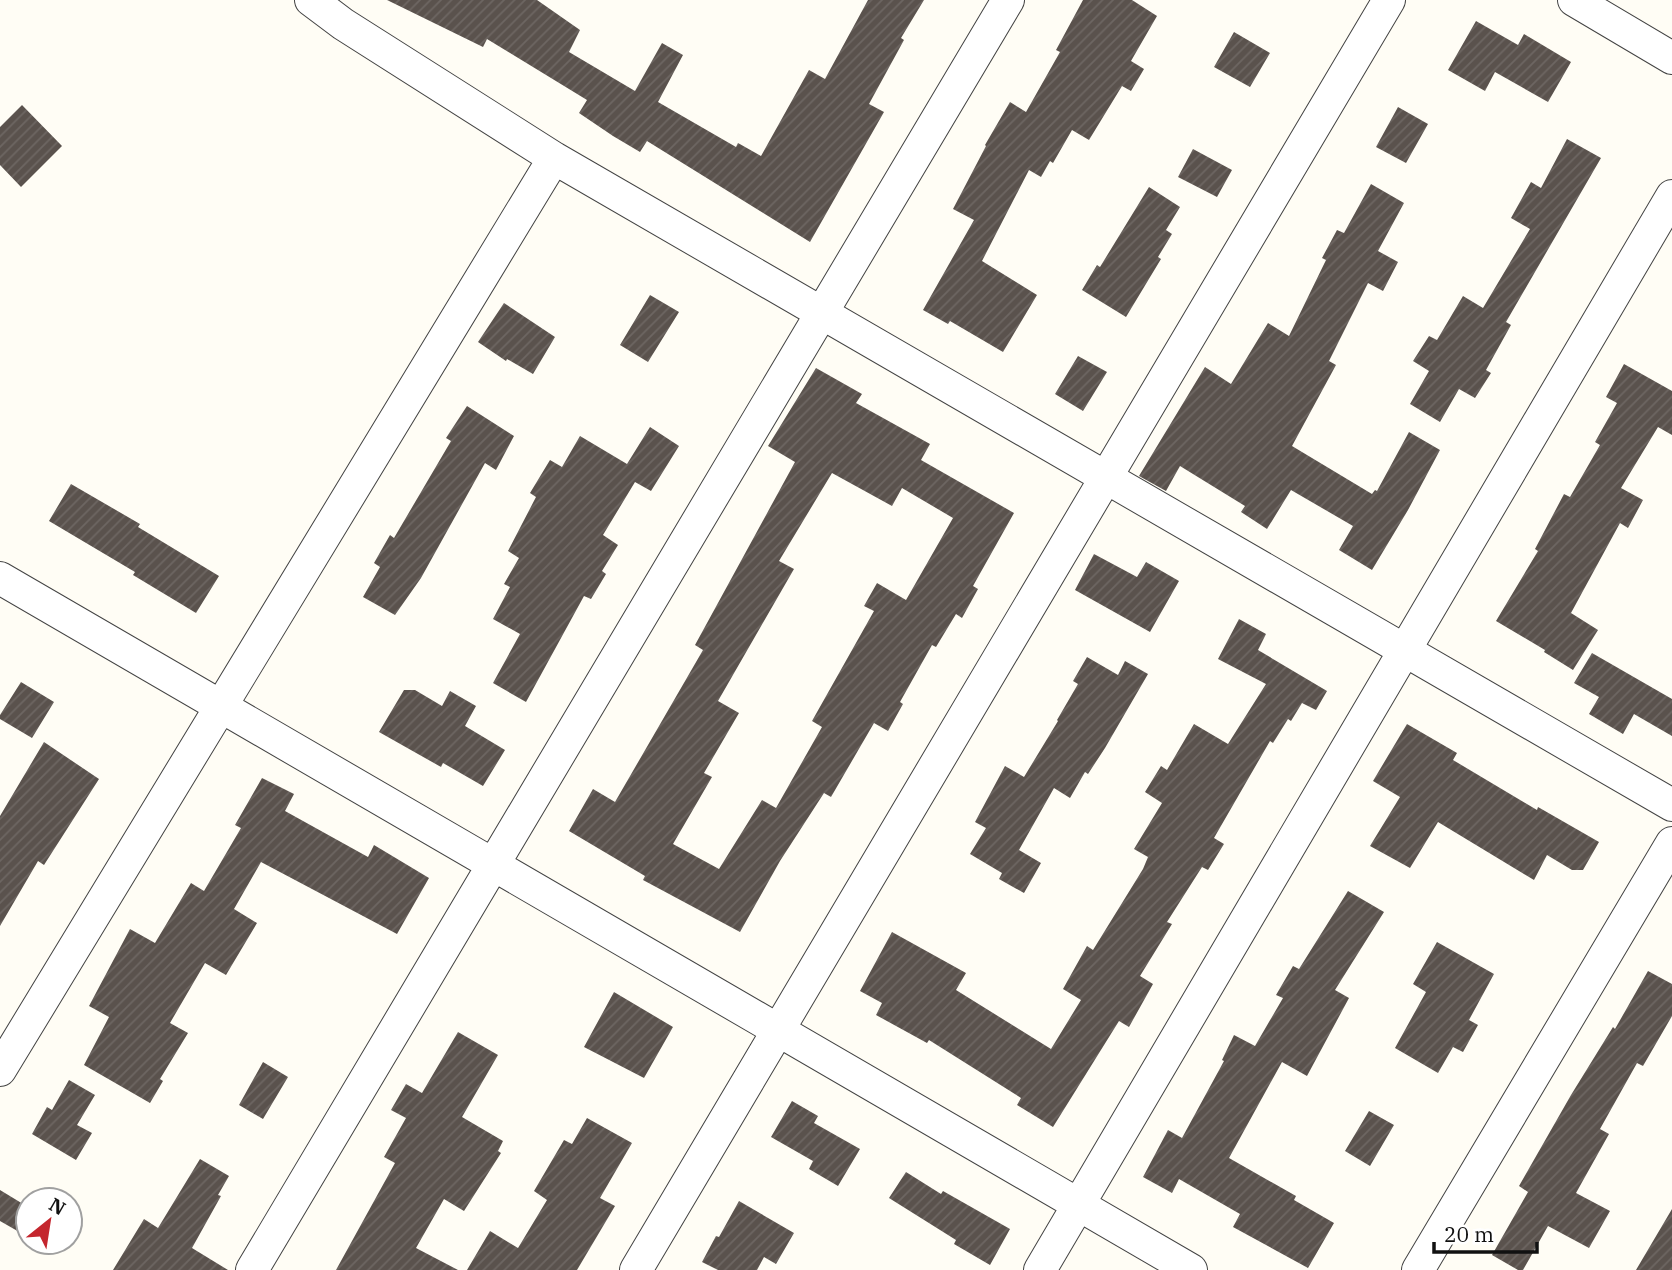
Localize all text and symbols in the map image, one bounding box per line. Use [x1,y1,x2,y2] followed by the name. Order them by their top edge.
[14,1186,84,1256] north arrow
[45,1192,70,1220] text: N
[1434,1210,1537,1254] scale bar
[1444,1220,1494,1248] text: 20 m

